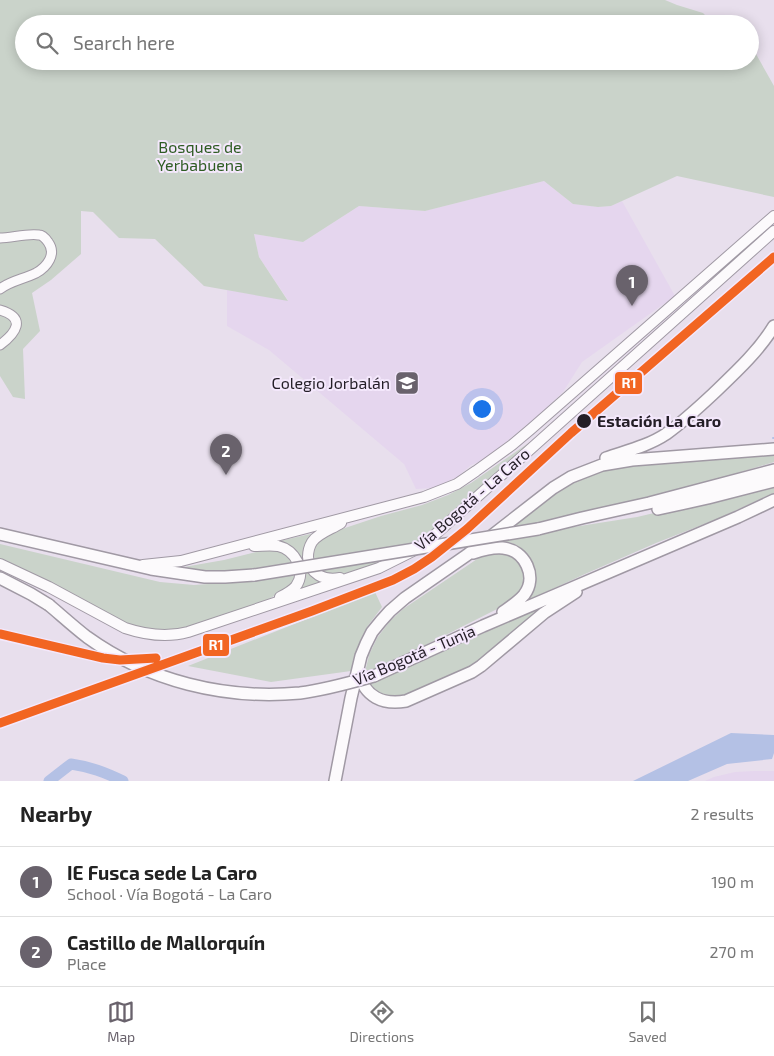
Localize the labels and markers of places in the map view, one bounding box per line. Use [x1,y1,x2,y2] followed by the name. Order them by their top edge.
[616,265,648,306] pin: 1
[394,370,420,396] school or university icon: Colegio Jorbalán
[272,373,390,392] place label: Colegio Jorbalán
[597,411,721,430] place label: Estación La Caro
[575,412,593,430] marker: Estación La Caro
[210,434,242,475] pin: 2

